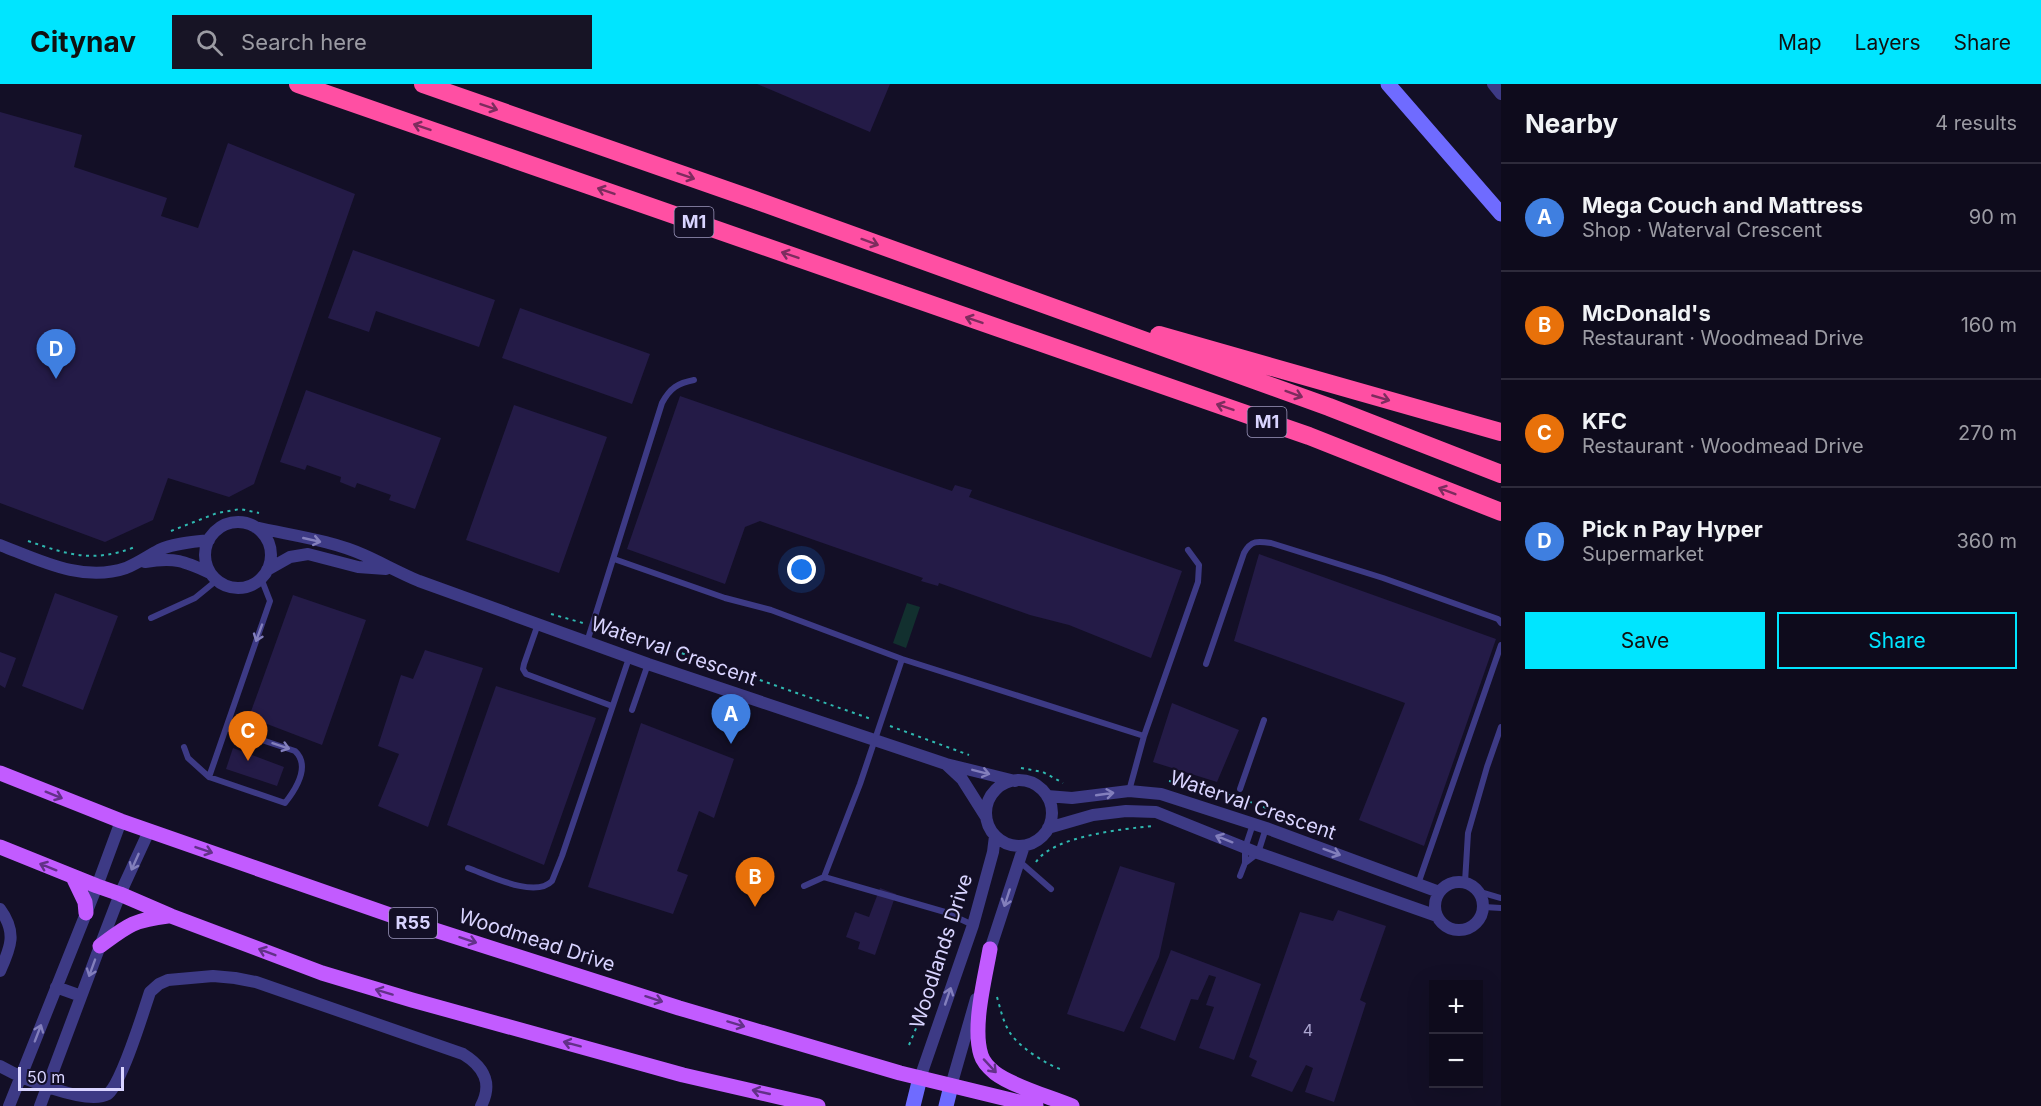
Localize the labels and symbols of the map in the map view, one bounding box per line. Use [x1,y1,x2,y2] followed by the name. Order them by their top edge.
[479,103,498,114] one-way arrow
[413,120,432,131] one-way arrow
[676,171,695,182] one-way arrow
[597,185,616,196] one-way arrow
[674,207,714,237] road number: M1
[860,237,878,248] one-way arrow
[781,249,800,260] one-way arrow
[965,313,984,324] one-way arrow
[36,330,76,379] pin: D
[1284,390,1303,401] one-way arrow
[1371,392,1390,404] one-way arrow
[1216,401,1235,412] one-way arrow
[1248,407,1286,437] road number: M1
[1438,484,1456,495] one-way arrow
[302,534,321,546] one-way arrow
[787,555,816,584] your location
[588,611,761,691] street label: Waterval Crescent
[253,623,264,642] one-way arrow
[712,694,750,744] pin: A
[228,712,268,761] pin: C
[271,742,290,753] one-way arrow
[1167,765,1340,845] street label: Waterval Crescent
[971,767,990,779] one-way arrow
[1095,788,1115,799] one-way arrow
[45,790,63,801] one-way arrow
[1215,833,1234,844] one-way arrow
[194,846,213,857] one-way arrow
[1322,847,1341,858] one-way arrow
[128,853,140,871] one-way arrow
[736,858,774,907] pin: B
[40,861,58,872] one-way arrow
[905,871,977,1031] street label: Woodlands Drive
[1001,888,1012,907] one-way arrow
[456,903,618,977] street label: Woodmead Drive
[389,908,437,938] road number: R55
[458,935,477,946] one-way arrow
[259,946,277,957] one-way arrow
[85,958,96,977] one-way arrow
[375,986,394,997] one-way arrow
[944,987,955,1006] one-way arrow
[644,995,663,1006] one-way arrow
[726,1019,745,1030] one-way arrow
[1303,1020,1313,1040] house number: 4
[34,1024,45,1042] one-way arrow
[563,1038,582,1049] one-way arrow
[983,1059,997,1074] one-way arrow
[18,1064,124,1092] scale bar
[752,1086,771,1098] one-way arrow

